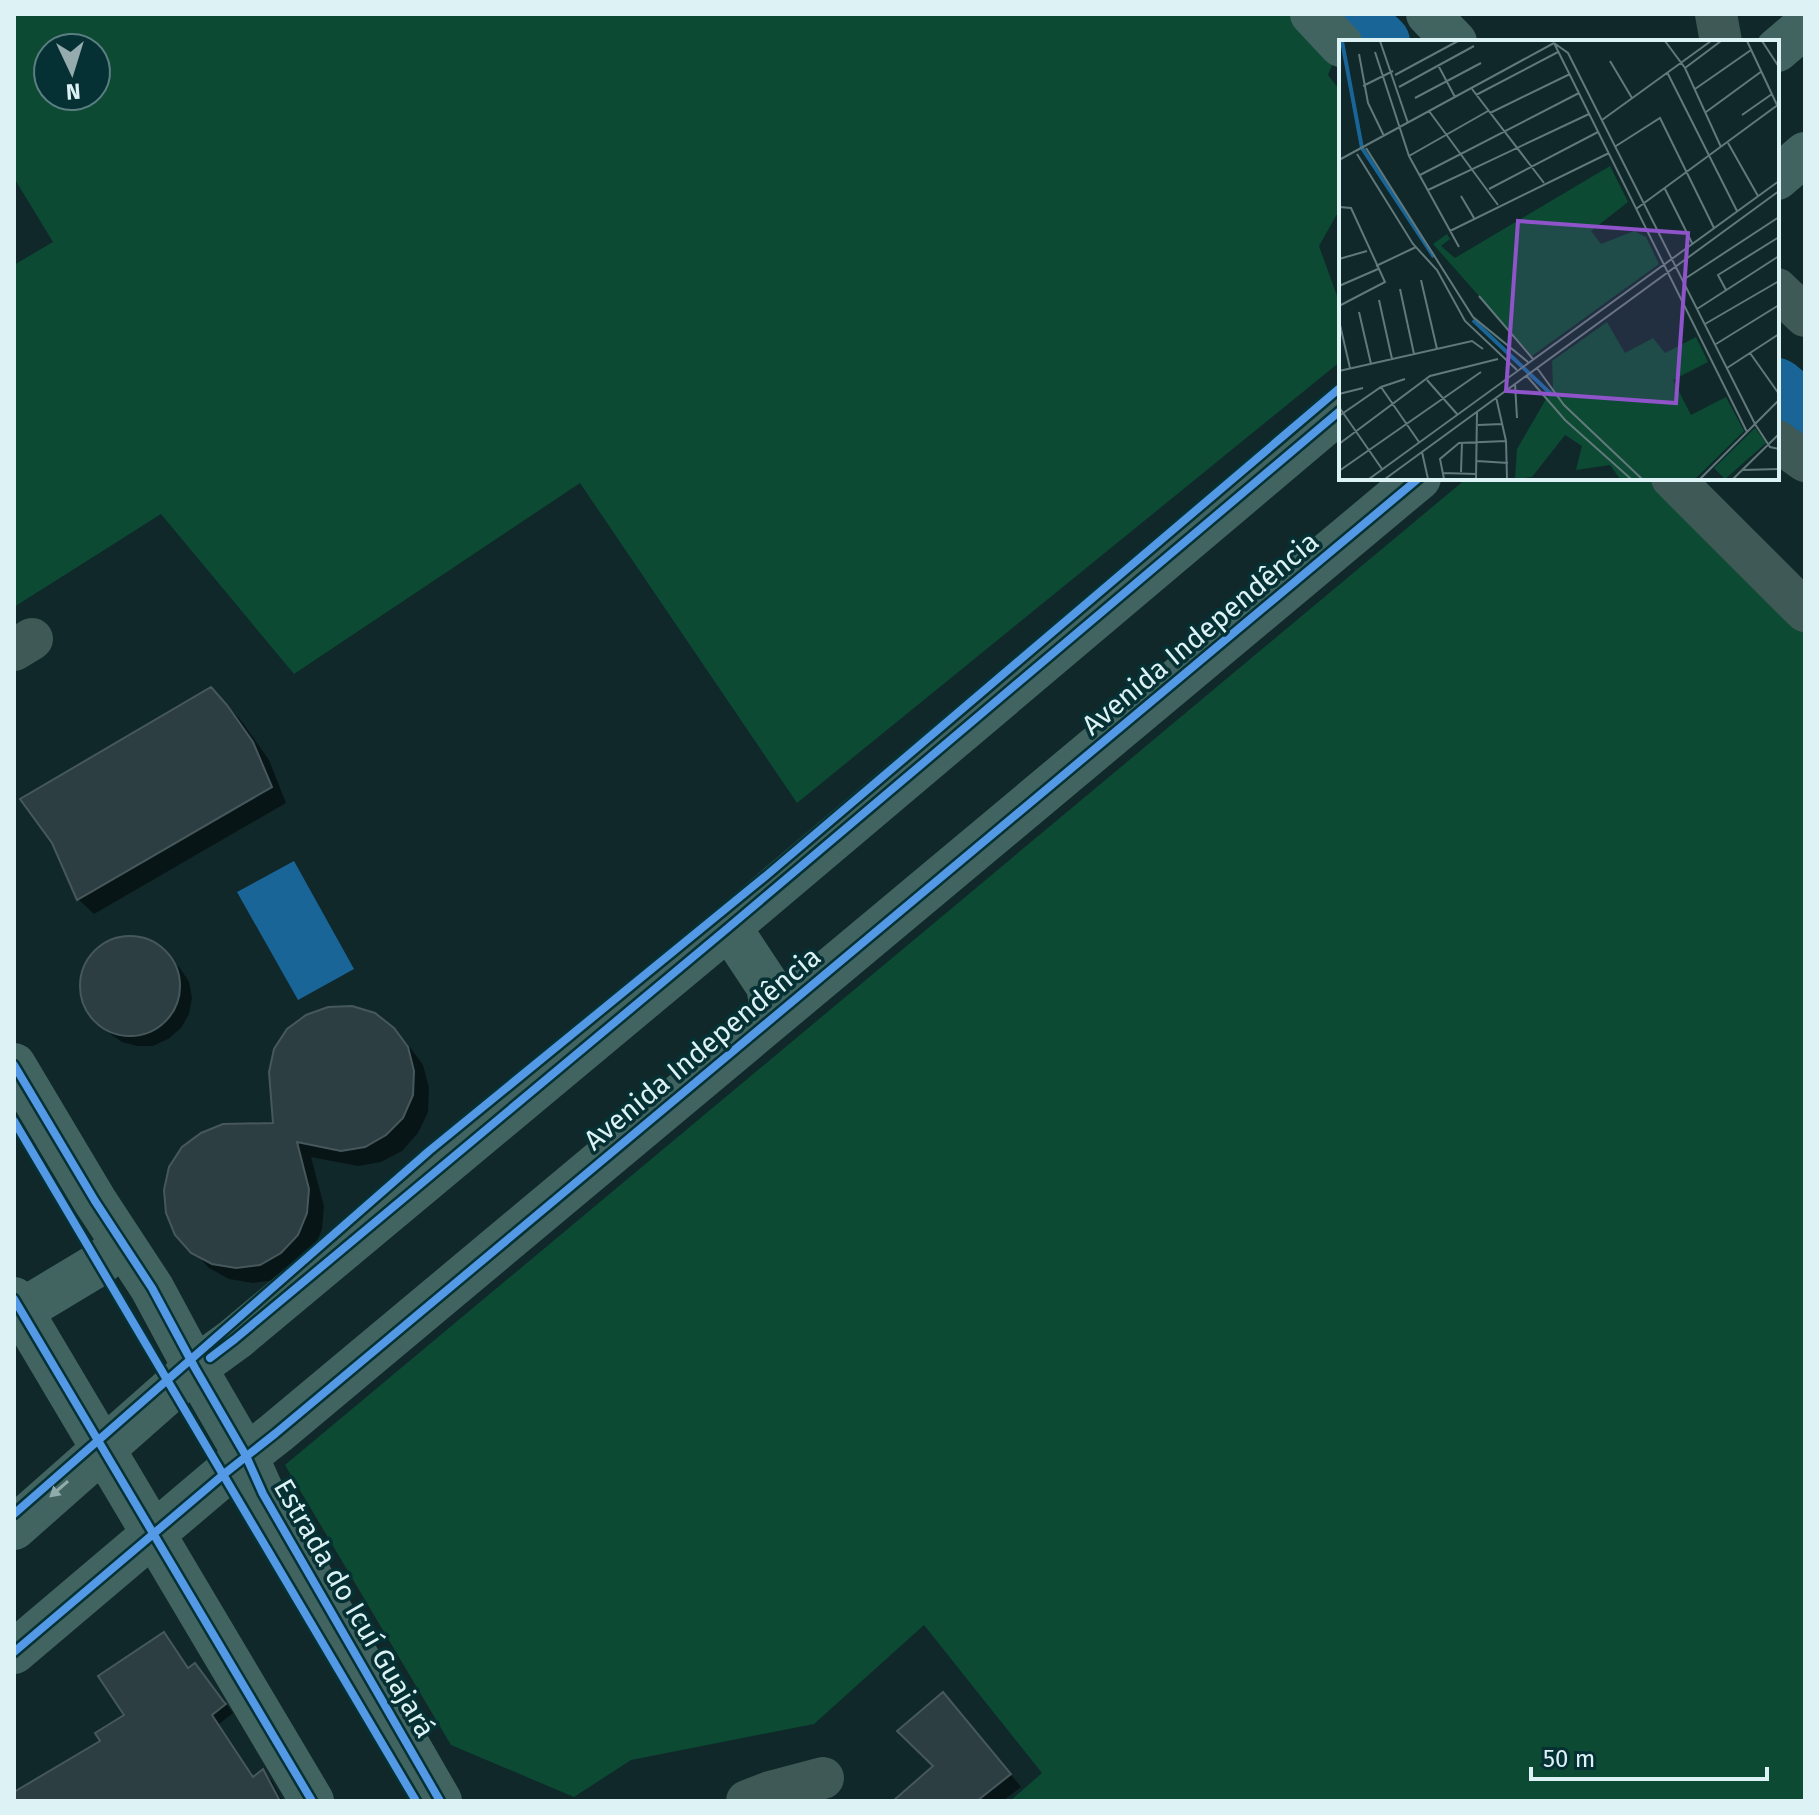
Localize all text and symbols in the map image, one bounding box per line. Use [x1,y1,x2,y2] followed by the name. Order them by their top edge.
[32,32,112,112] north arrow
[1339,40,1779,480] inset map
[65,77,82,105] text: N
[1075,525,1325,742] street label: Avenida Independência
[577,940,827,1157] street label: Avenida Independência
[267,1473,442,1743] street label: Estrada do Icuí Guajará
[50,1480,70,1497] one-way arrow
[1531,1731,1767,1781] scale bar
[1543,1745,1595,1773] text: 50 m

